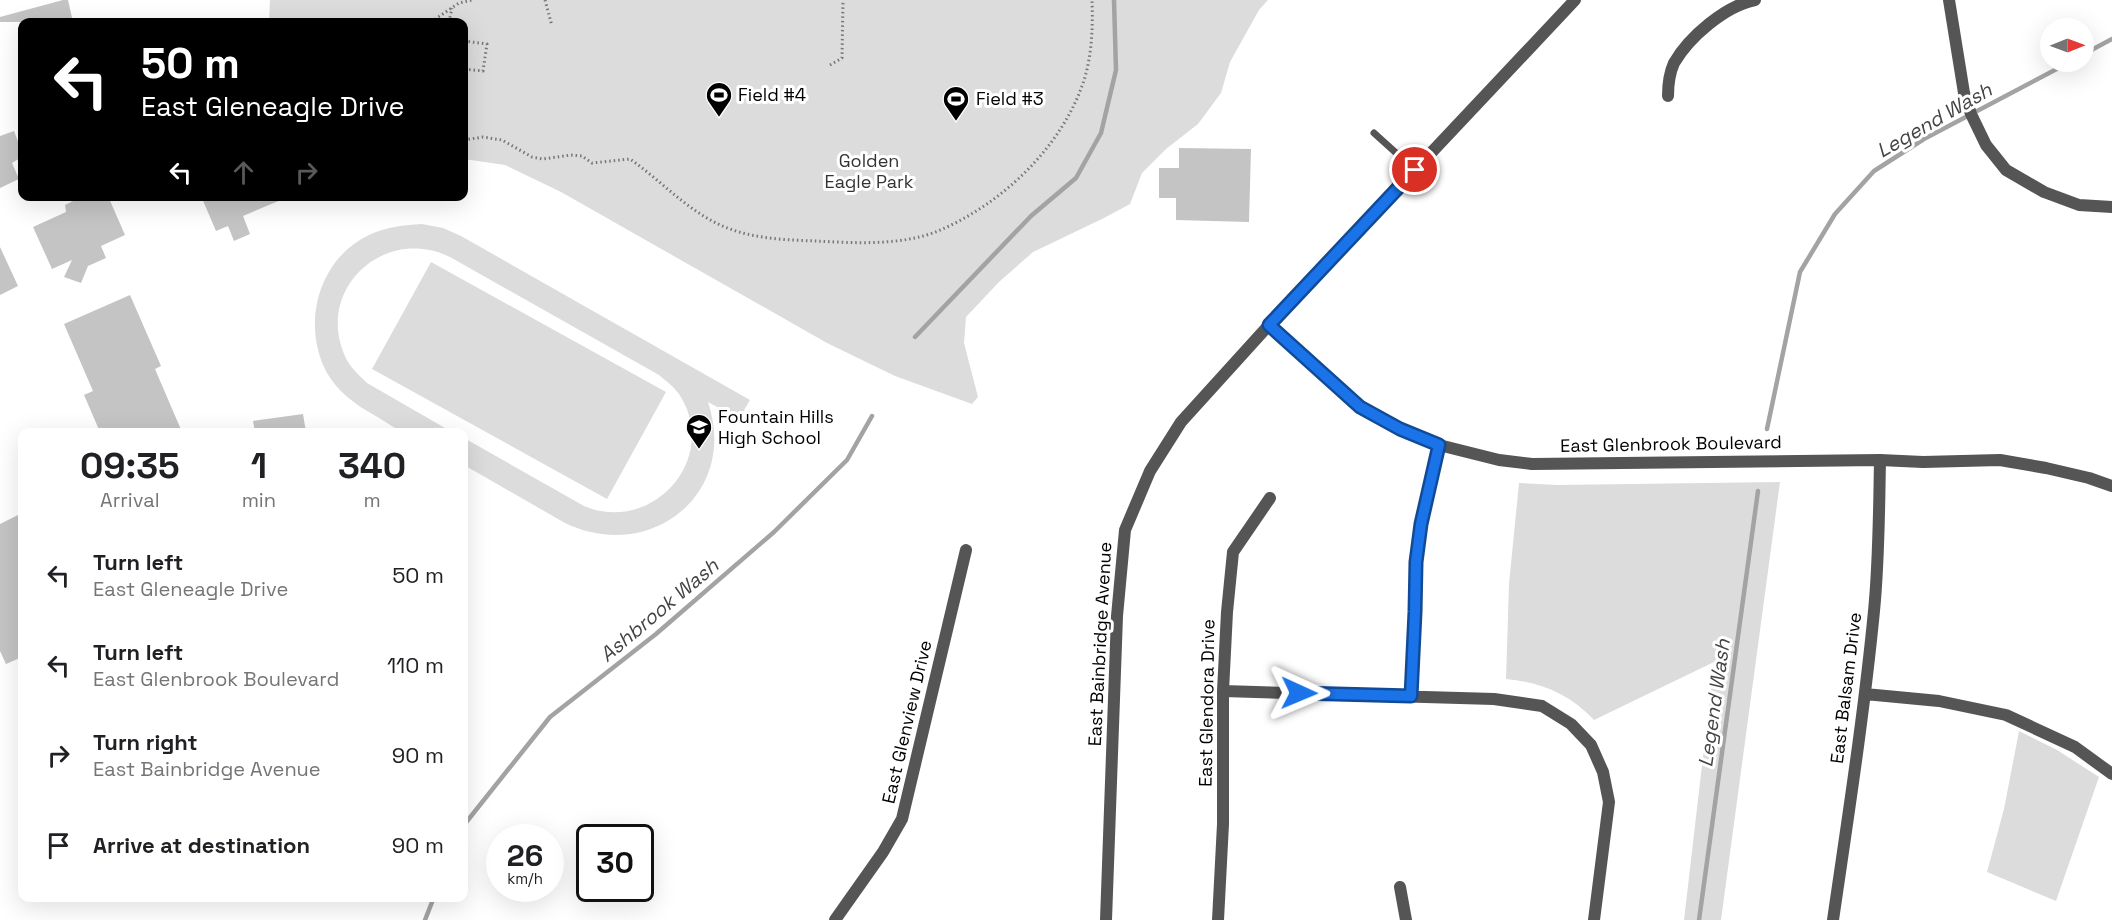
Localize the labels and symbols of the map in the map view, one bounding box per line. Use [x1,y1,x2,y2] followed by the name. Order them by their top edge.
[2040,18,2094,72] north arrow
[1872,76,1997,164] water label: Legend Wash
[704,80,734,118] sports icon: Field #4
[738,83,806,106] place label: Field #4
[941,84,971,122] sports icon: Field #3
[976,87,1044,110] place label: Field #3
[1389,144,1440,195] pin
[825,149,914,193] park label: Golden Eagle Park
[718,405,834,449] place label: Fountain Hills High School
[684,412,714,450] school or university icon: Fountain Hills High School
[1560,430,1782,457] street label: East Glenbrook Boulevard
[1083,541,1116,747] street label: East Bainbridge Avenue
[594,552,724,667] water label: Ashbrook Wash
[1825,611,1866,765] street label: East Balsam Drive
[1194,619,1219,787] street label: East Glendora Drive
[1692,637,1736,769] water label: Legend Wash
[877,638,937,806] street label: East Glenview Drive
[1267,661,1331,725] position arrow
[576,824,654,902] speed limit sign: 30

